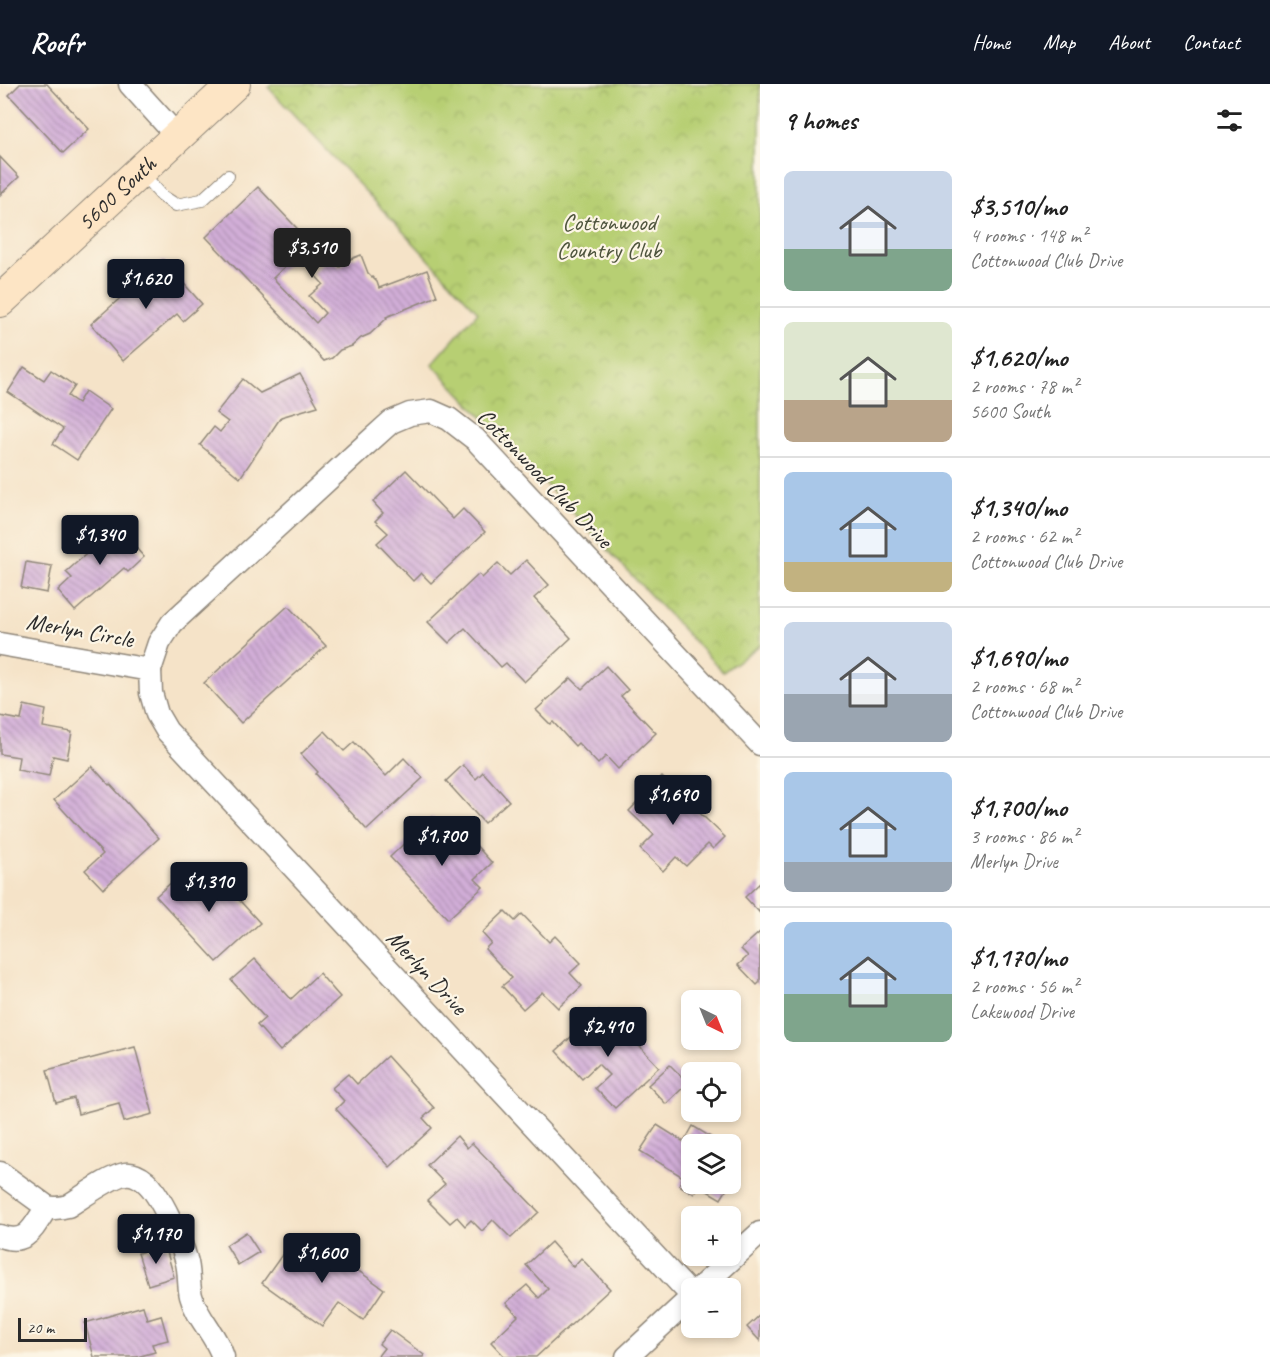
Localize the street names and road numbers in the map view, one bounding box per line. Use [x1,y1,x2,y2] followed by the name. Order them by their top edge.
[71,148,163,237] street label: 5600 South
[471,402,621,556] street label: Cottonwood Club Drive
[24,606,138,655] street label: Merlyn Circle
[380,923,475,1022] street label: Merlyn Drive

